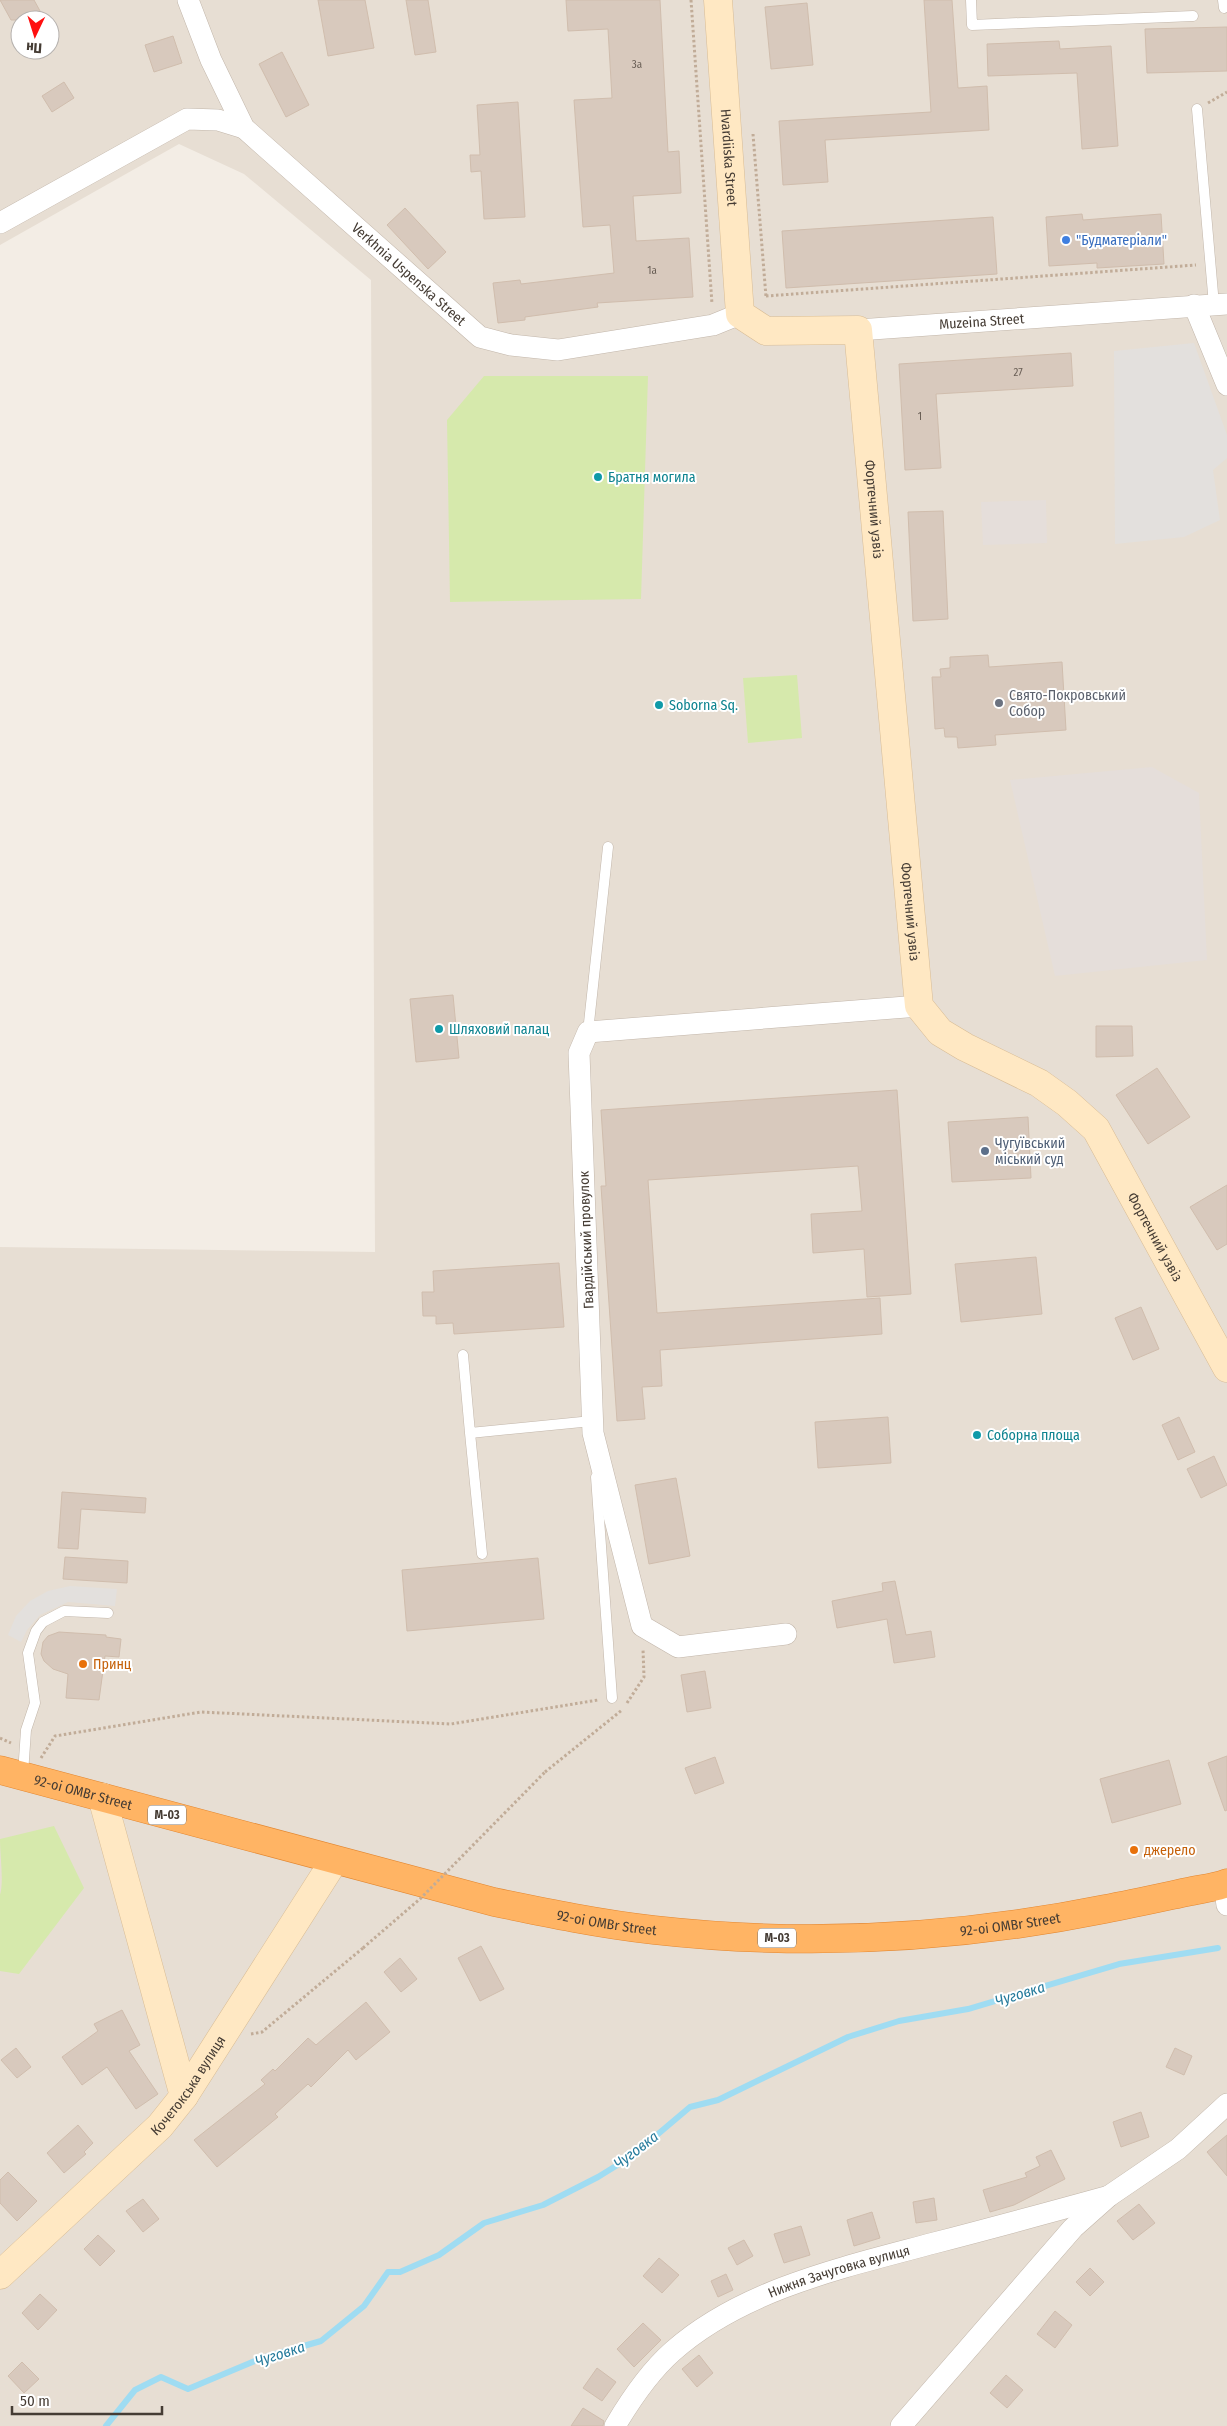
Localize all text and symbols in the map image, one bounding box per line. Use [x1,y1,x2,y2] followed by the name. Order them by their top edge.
[10,10,60,60] north arrow
[26,38,43,57] text: Пн
[632,58,642,71] house number: 3а
[717,108,740,207] street label: Hvardiiska Street
[348,219,469,330] street label: Verkhnia Uspenska Street
[1076,232,1167,249] place label: "Будматеріали"
[1060,234,1072,246] marker: "Будматеріали"
[647,264,657,277] house number: 1а
[939,310,1025,333] street label: Muzeina Street
[1013,366,1023,379] house number: 27
[918,410,922,423] house number: 1
[861,459,887,560] street label: Фортечний узвіз
[608,469,696,486] place label: Братня могила
[592,471,604,483] marker: Братня могила
[1009,687,1126,720] place label: Свято-Покровський Собор
[669,697,738,714] place label: Soborna Sq.
[993,697,1005,709] marker: Свято-Покровський Собор
[653,699,665,711] marker: Soborna Sq.
[897,862,923,962] street label: Фортечний узвіз
[449,1021,550,1038] place label: Шляховий палац
[433,1023,445,1035] marker: Шляховий палац
[995,1135,1065,1168] place label: Чугуївський міський суд
[979,1145,991,1157] marker: Чугуївський міський суд
[576,1170,597,1309] street label: Гвардійський провулок
[1124,1190,1186,1285] street label: Фортечний узвіз
[987,1427,1080,1444] place label: Соборна площа
[971,1429,983,1441] marker: Соборна площа
[93,1656,132,1673] place label: Принц
[77,1658,89,1670] marker: Принц
[32,1771,134,1814] street label: 92-oi OMBr Street
[148,1806,186,1824] road number: М-03
[1144,1842,1196,1859] place label: джерело
[1128,1844,1140,1856] marker: джерело
[555,1907,658,1939] street label: 92-oi OMBr Street
[959,1909,1062,1940] street label: 92-oi OMBr Street
[758,1929,796,1948] road number: М-03
[993,1978,1047,2010] water label: Чуговка
[147,2033,229,2139] street label: Кочетокська вулиця
[610,2127,662,2173] water label: Чуговка
[766,2242,912,2302] street label: Нижня Зачуговка вулиця
[253,2337,307,2370] water label: Чуговка
[12,2384,162,2416] scale bar
[20,2392,50,2410] text: 50 m

